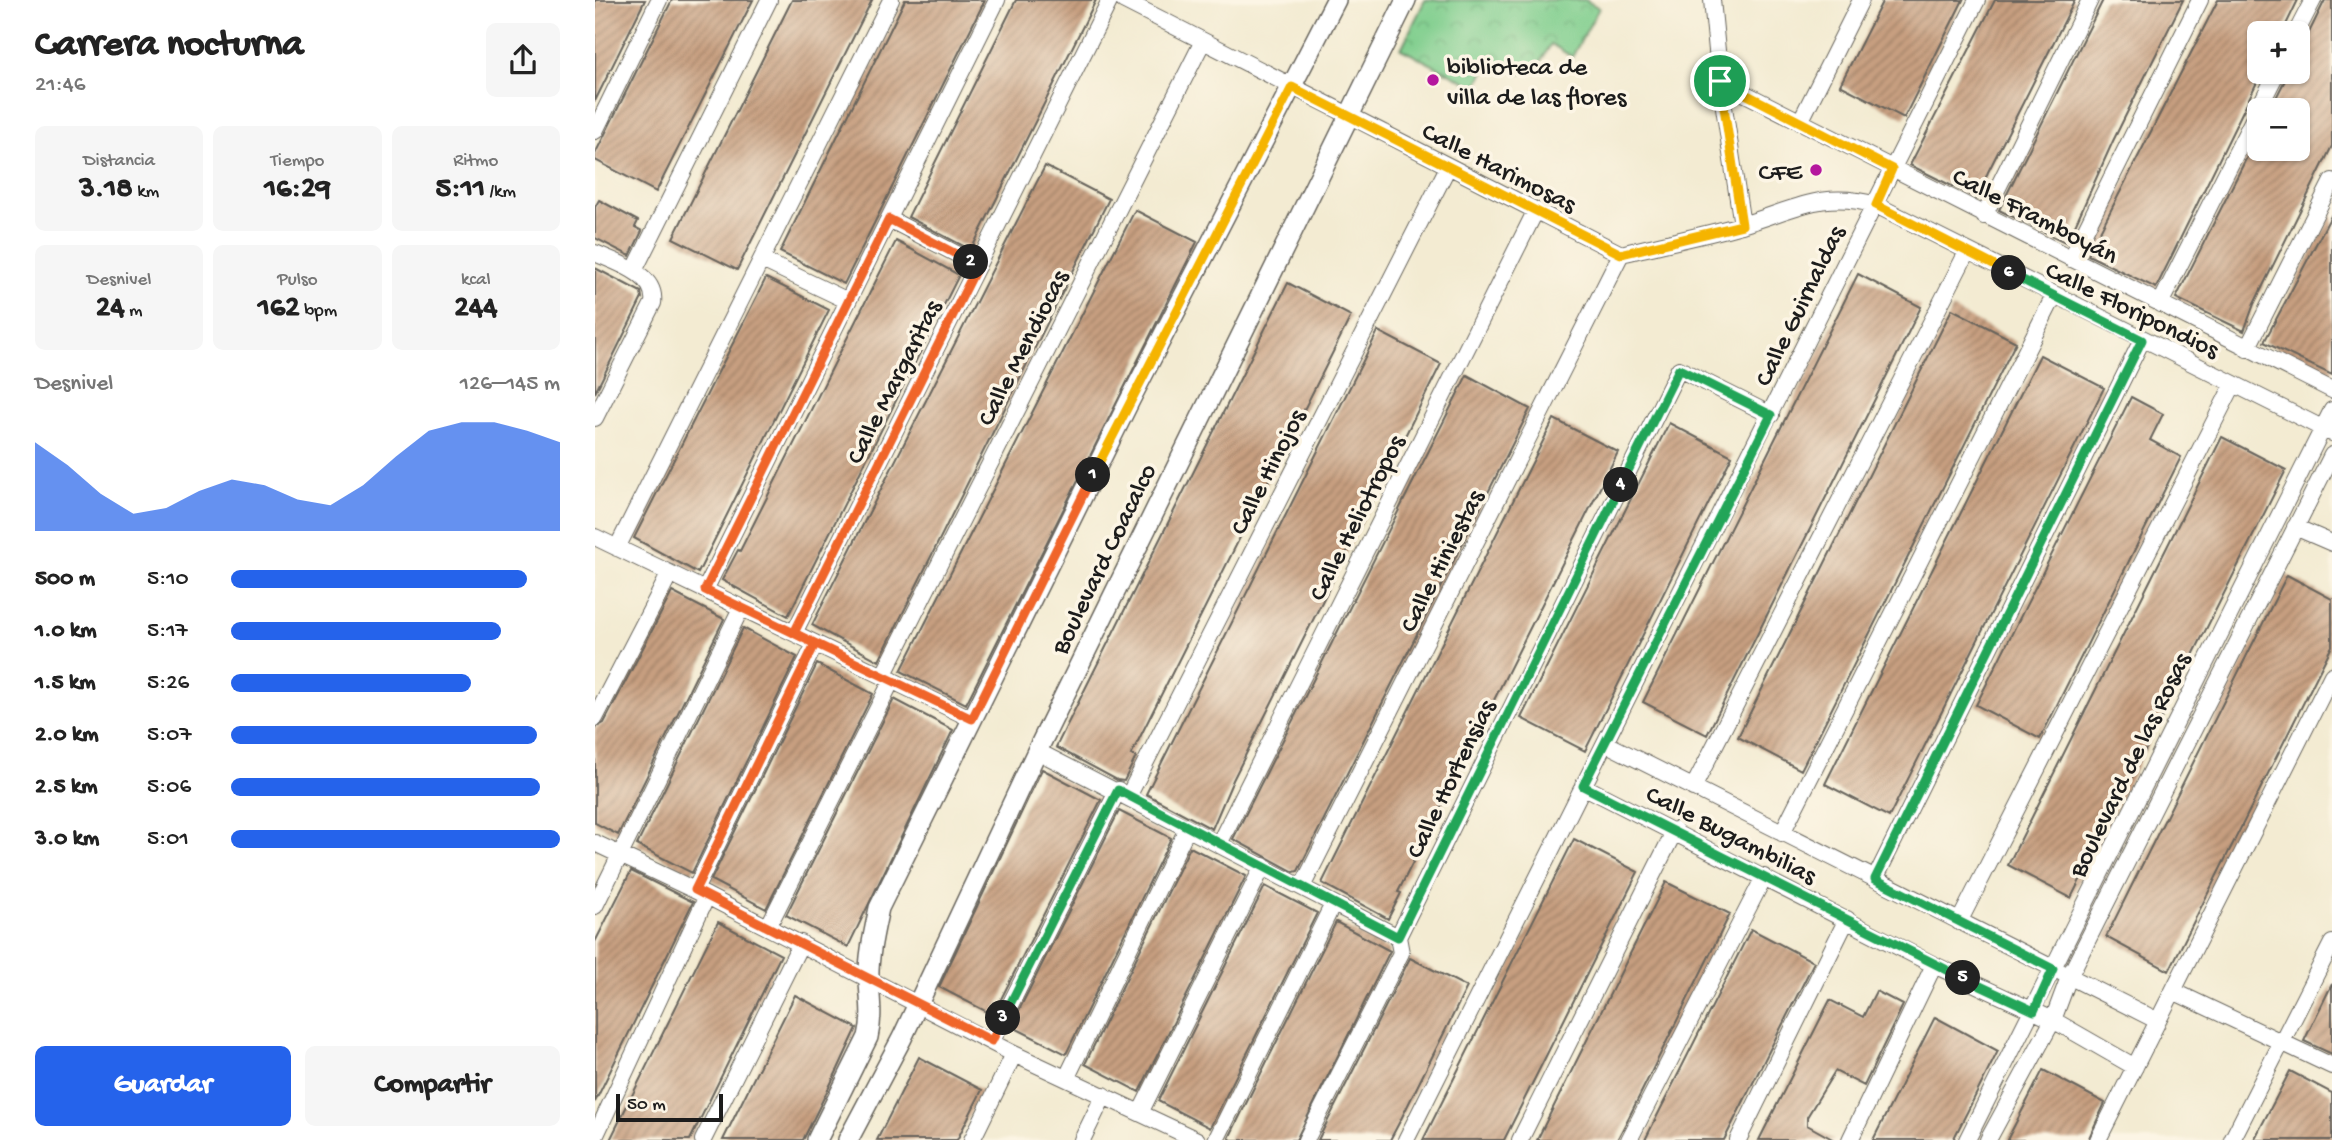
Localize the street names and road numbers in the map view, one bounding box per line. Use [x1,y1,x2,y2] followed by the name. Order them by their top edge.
[1416,118,1582,223] street label: Calle Harimosas
[1946,163,2123,273] street label: Calle Framboyán
[1750,220,1855,392] street label: Calle Guirnaldas
[2039,257,2224,368] street label: Calle Floripondios
[972,265,1078,432] street label: Calle Mendiocas
[841,295,951,470] street label: Calle Margaritas
[1225,404,1315,541] street label: Calle Hinojos
[1304,430,1415,607] street label: Calle Heliotropos
[1046,460,1166,661] street label: Boulevard Coacalco
[1395,484,1494,638] street label: Calle Hiniestas
[2064,647,2201,884] street label: Boulevard de las Rosas
[1401,694,1505,864] street label: Calle Hortensias
[1639,781,1822,894] street label: Calle Bugambilias

